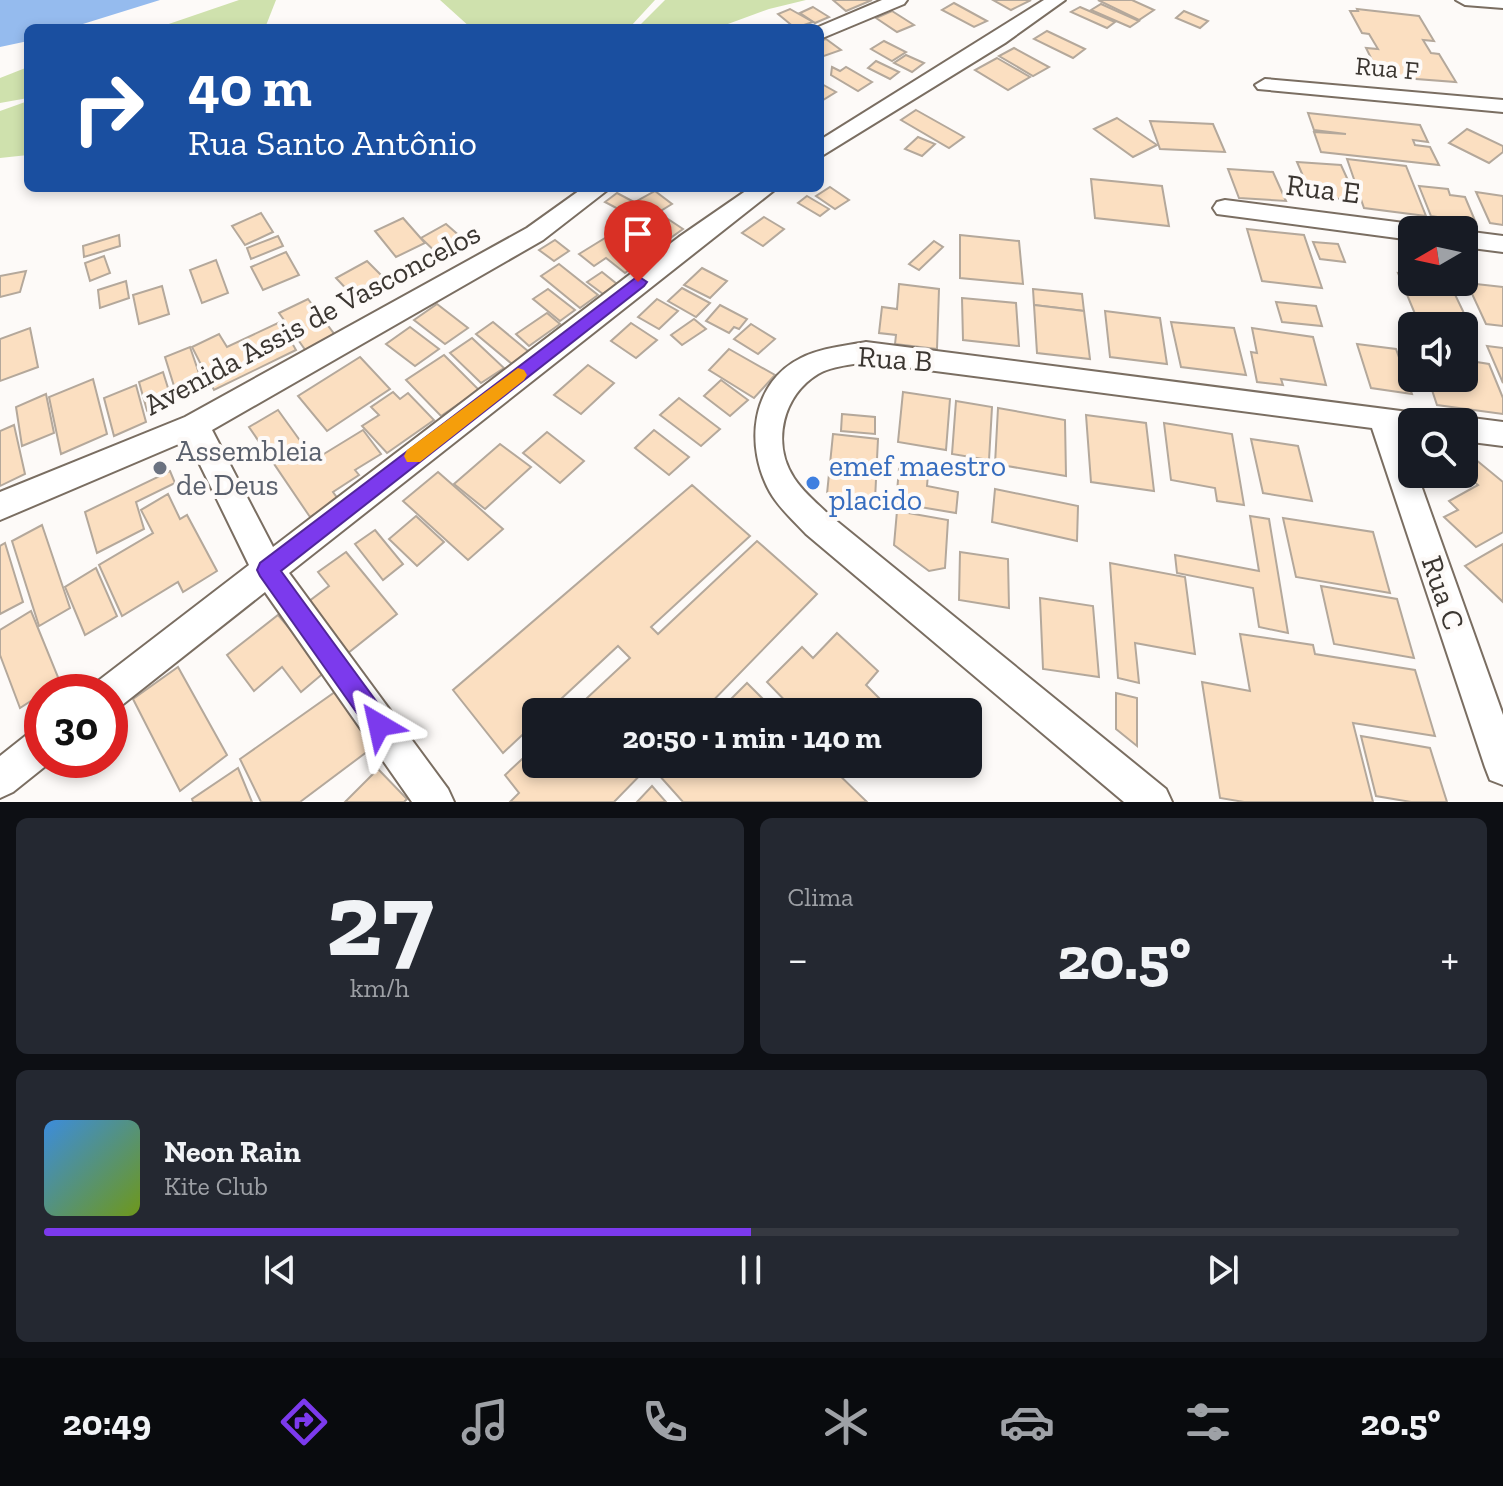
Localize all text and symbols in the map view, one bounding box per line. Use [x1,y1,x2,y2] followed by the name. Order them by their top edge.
[1354,49,1420,87] street label: Rua F
[188,53,312,120] text: 40 m
[56,56,160,160] icon: right
[188,121,477,164] text: Rua Santo Antônio
[1284,167,1362,211] street label: Rua E
[604,200,672,282] pin
[616,212,660,256] icon: arrive
[138,215,486,423] street label: Avenida Assis de Vasconcelos
[1398,216,1478,296] north arrow
[1398,216,1478,488] map controls
[1398,312,1478,392] button: sound
[856,338,934,380] street label: Rua B
[1398,408,1478,488] button: search
[176,433,323,503] place label: Assembleia de Deus
[829,448,1006,518] place label: emef maestro placido
[151,459,169,477] marker: Assembleia de Deus
[804,474,822,492] marker: emef maestro placido
[1414,551,1472,635] street label: Rua C
[24,674,128,778] speed limit sign: 30
[337,683,421,767] position arrow
[622,720,882,756] text: 20:50 · 1 min · 140 m
[326,857,433,982] text: 27
[788,881,854,913] text: Clima
[1058,922,1191,994] text: 20.5°
[788,932,808,985] text: −
[1440,932,1459,985] text: +
[350,972,409,1004] text: km/h
[164,1134,301,1170] text: Neon Rain
[164,1170,268,1202] text: Kite Club
[258,1248,302,1292] icon: previous
[729,1248,773,1292] icon: pause
[1201,1248,1245,1292] icon: next
[276,1394,332,1450] icon: directions
[457,1394,513,1450] icon: music
[637,1394,693,1450] icon: phone
[818,1394,874,1450] icon: climate
[999,1394,1055,1450] icon: car
[1180,1394,1236,1450] icon: filters
[62,1401,151,1444] text: 20:49
[1360,1401,1441,1444] text: 20.5°

